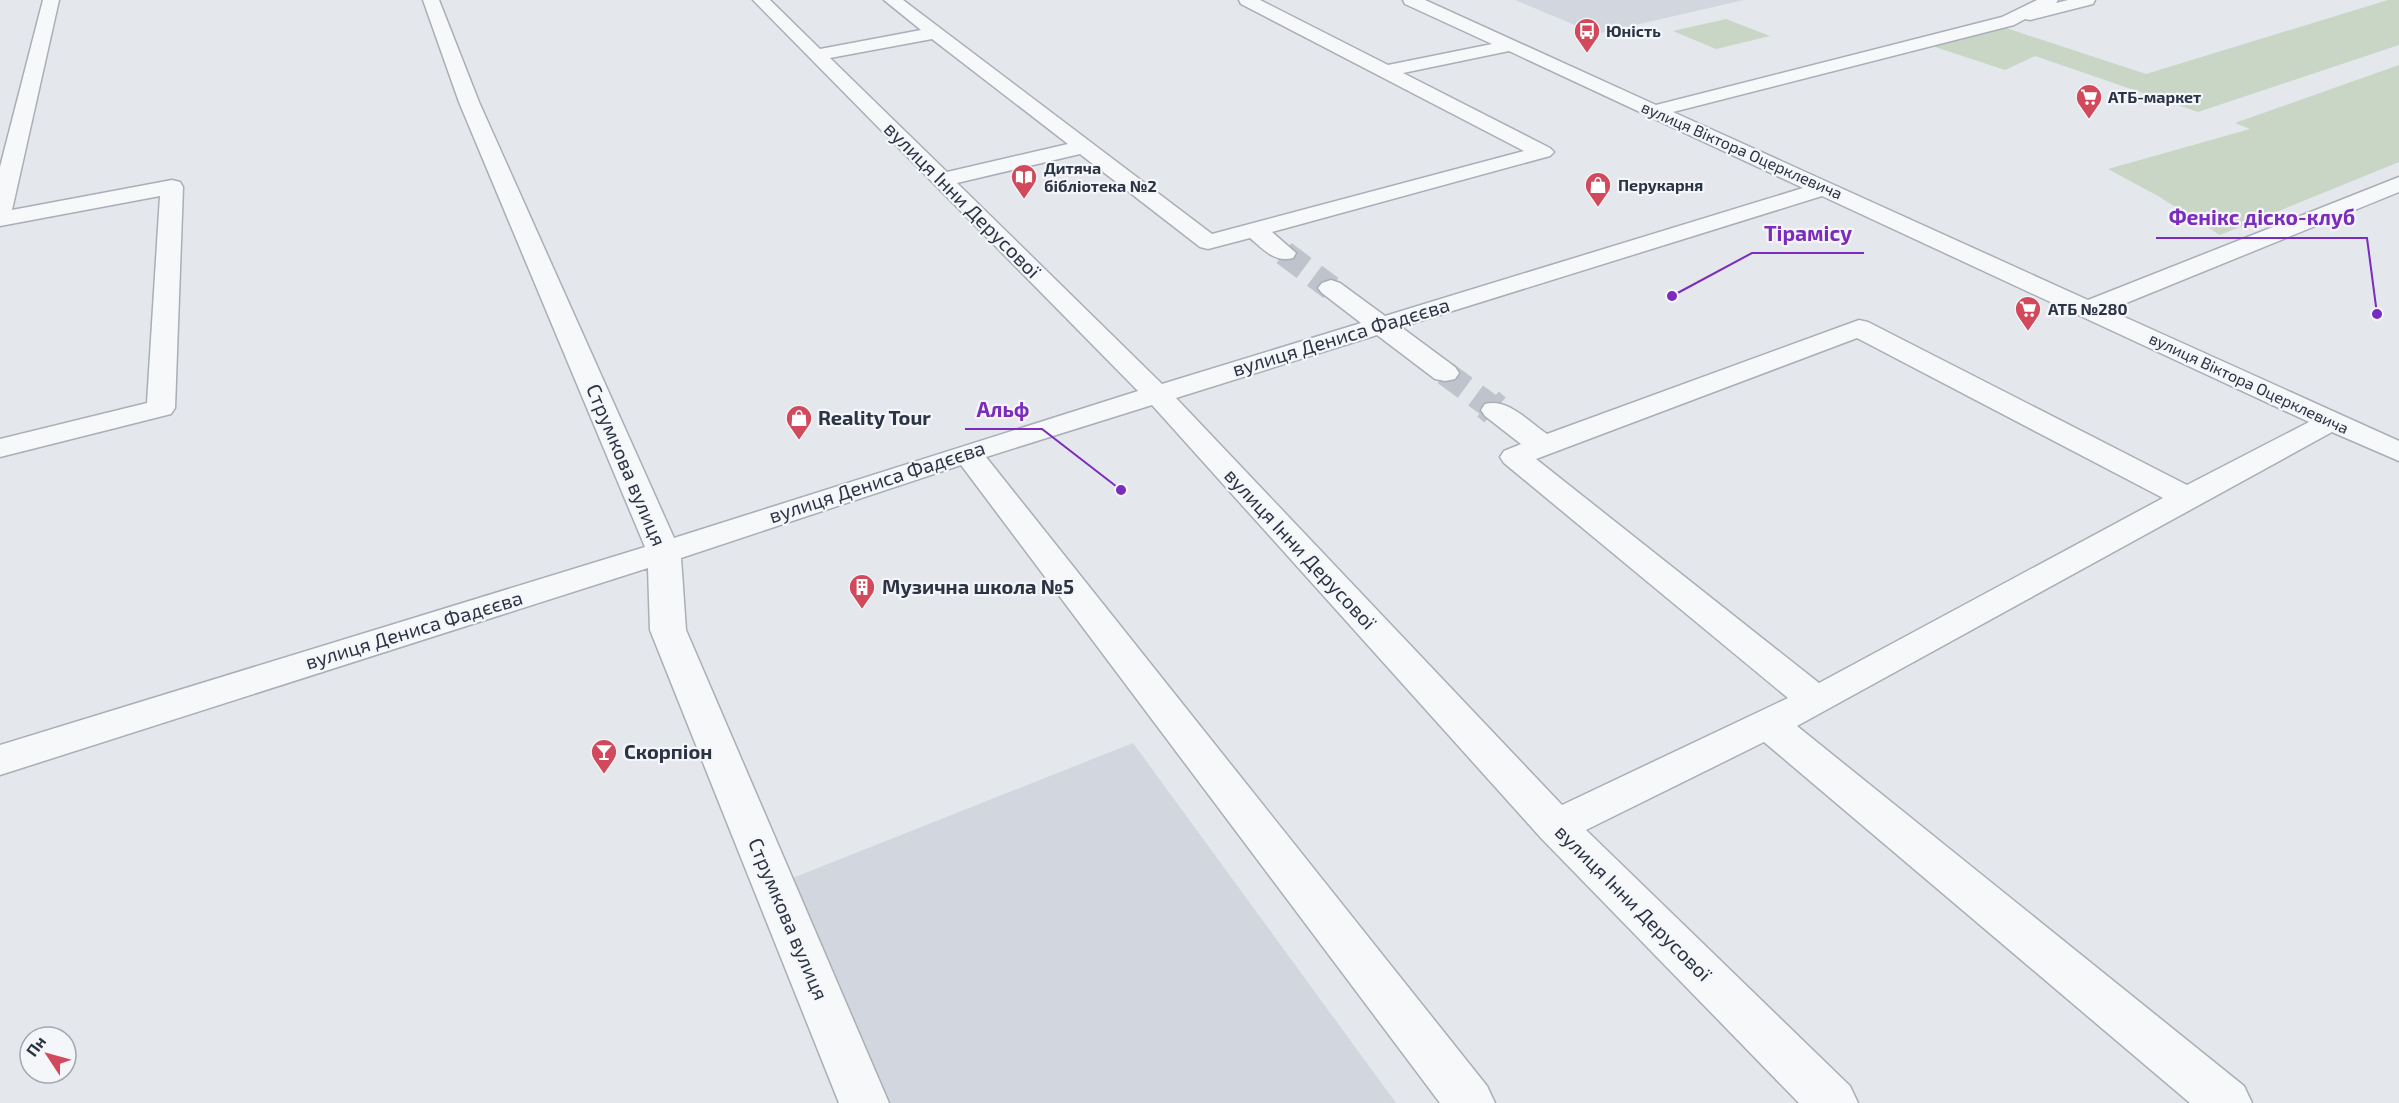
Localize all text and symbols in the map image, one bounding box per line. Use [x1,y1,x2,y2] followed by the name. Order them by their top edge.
[1572,16,1602,54] bus stop icon: Юність
[1606,21,1661,40] place label: Юність
[2074,82,2104,120] supermarket icon: АТБ-маркет
[2108,87,2201,106] place label: АТБ-маркет
[1638,97,1846,203] street label: вулиця Віктора Оцерклевича
[879,116,1047,284] street label: вулиця Інни Дерусової
[1044,158,1157,195] place label: Дитяча бібліотека №2
[1009,162,1039,200] library icon: Дитяча бібліотека №2
[1583,170,1613,208] shop icon: Перукарня
[1618,175,1703,194] place label: Перукарня
[2156,199,2367,238] callout: Фенікс діско-клуб
[2169,204,2355,229] text: Фенікс діско-клуб
[1752,214,1864,253] callout: Тірамісу
[1764,220,1852,245] text: Тірамісу
[1229,292,1453,381] street label: вулиця Дениса Фадєєва
[2013,294,2043,332] supermarket icon: АТБ №280
[2048,299,2128,318] place label: АТБ №280
[2146,328,2352,438] street label: вулиця Віктора Оцерклевича
[581,380,672,550] street label: Струмкова вулиця
[965,390,1042,429] callout: Альф
[976,396,1030,421] text: Альф
[784,403,814,441] shop icon: Reality Tour
[818,405,931,430] place label: Reality Tour
[766,435,988,528] street label: вулиця Дениса Фадєєва
[1219,463,1382,635] street label: вулиця Інни Дерусової
[847,572,877,610] building icon: Музична школа №5
[882,574,1074,598] place label: Музична школа №5
[302,585,526,674] street label: вулиця Дениса Фадєєва
[589,737,619,775] bar icon: Скорпіон
[624,739,712,763] place label: Скорпіон
[1550,819,1718,987] street label: вулиця Інни Дерусової
[743,834,834,1004] street label: Струмкова вулиця
[18,1025,78,1085] north arrow
[22,1032,49,1060] text: Пн

